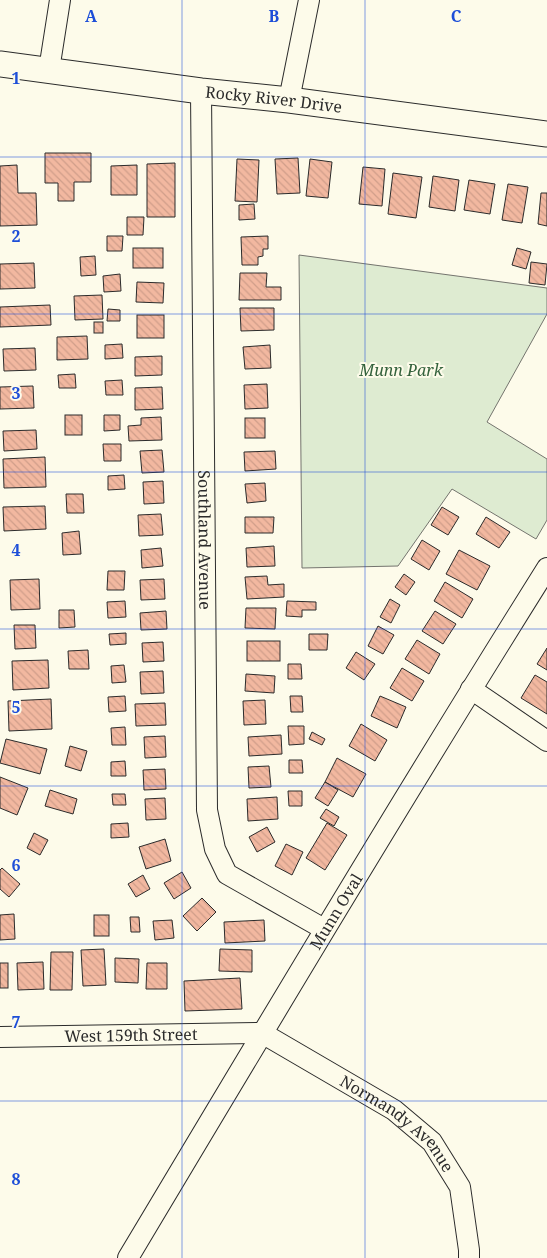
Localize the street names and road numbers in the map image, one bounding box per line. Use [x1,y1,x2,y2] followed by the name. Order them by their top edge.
[204,81,343,118] street label: Rocky River Drive
[193,470,216,610] street label: Southland Avenue
[304,869,367,954] street label: Munn Oval
[64,1023,198,1047] street label: West 159th Street
[336,1070,459,1176] street label: Normandy Avenue

